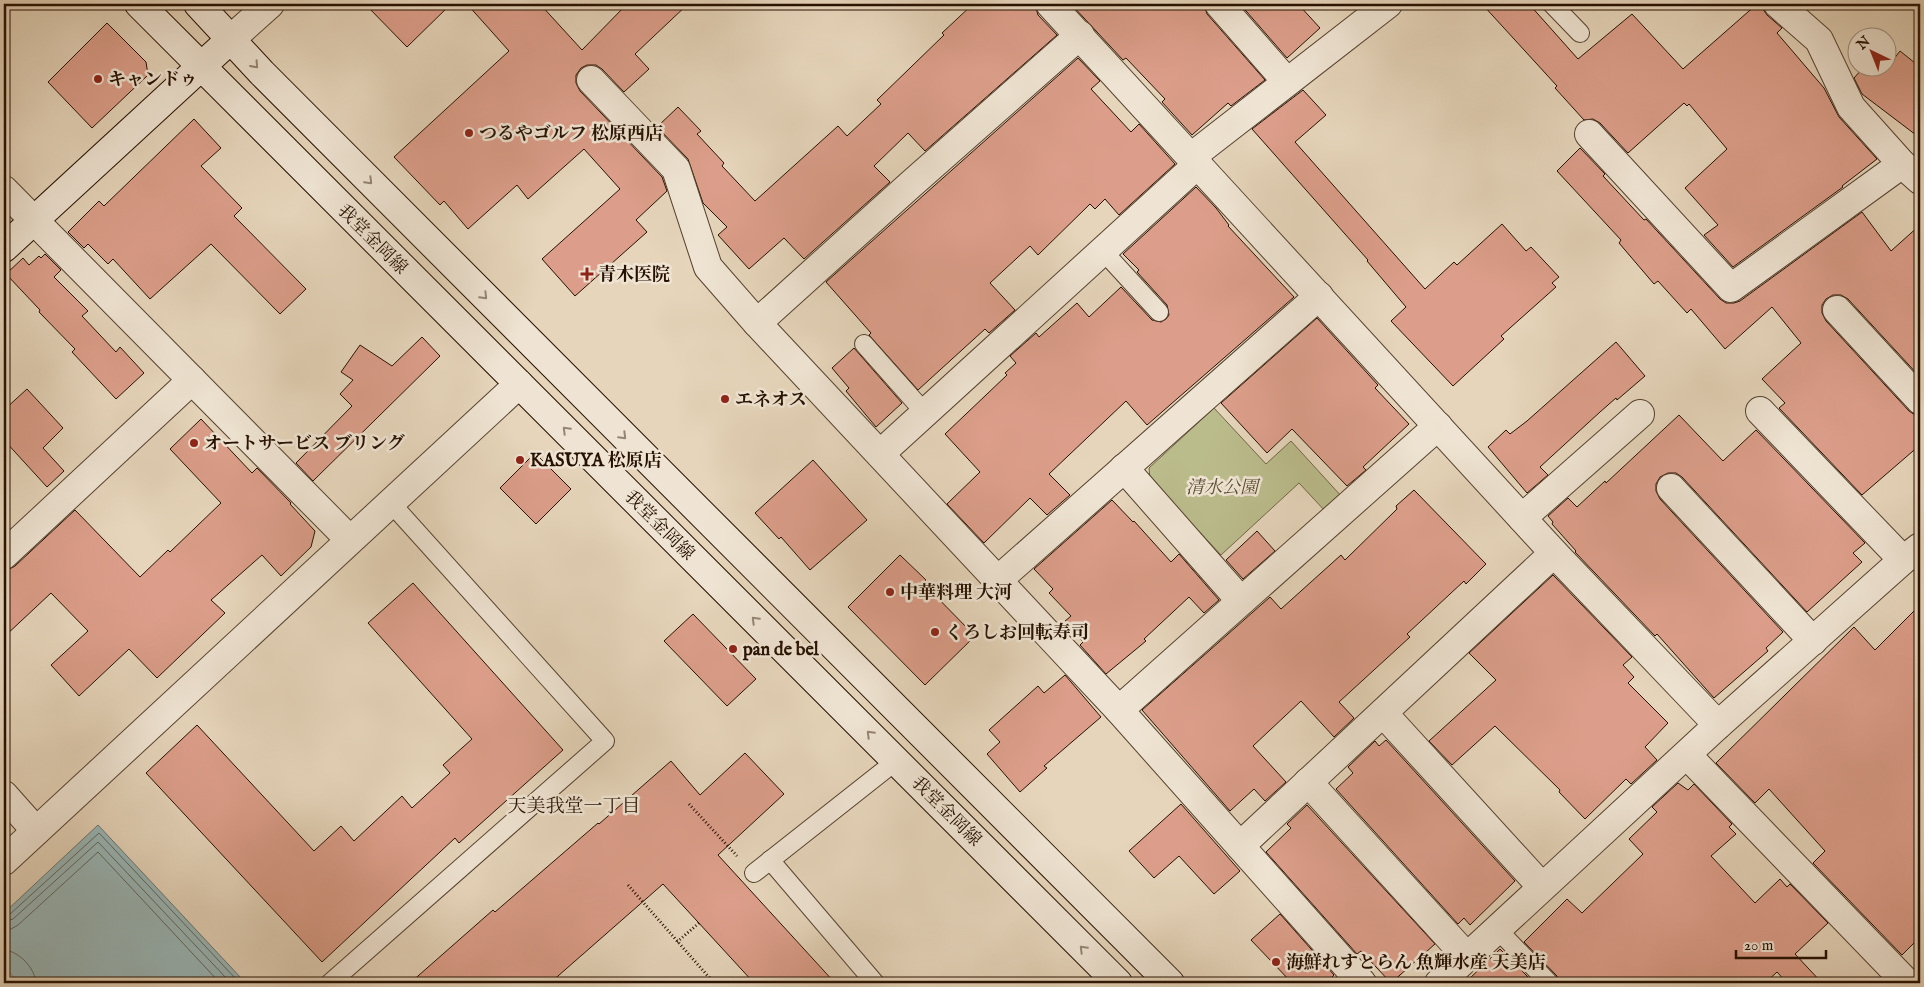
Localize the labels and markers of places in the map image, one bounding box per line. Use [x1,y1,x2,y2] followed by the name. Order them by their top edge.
[108,69,198,92] place label: キャンドゥ
[92,73,104,85] marker: キャンドゥ
[479,123,663,146] place label: つるやゴルフ 松原西店
[463,127,475,139] marker: つるやゴルフ 松原西店
[598,264,670,287] place label: 青木医院
[580,267,594,281] marker: 青木医院
[735,389,807,412] place label: エネオス
[719,393,731,405] marker: エネオス
[204,433,405,456] place label: オートサービス ブリング
[188,437,200,449] marker: オートサービス ブリング
[530,450,662,473] place label: KASUYA 松原店
[514,454,526,466] marker: KASUYA 松原店
[900,582,1012,605] place label: 中華料理 大河
[884,586,896,598] marker: 中華料理 大河
[945,622,1089,645] place label: くろしお回転寿司
[929,626,941,638] marker: くろしお回転寿司
[742,639,820,662] place label: pan de bel
[727,643,739,655] marker: pan de bel
[1286,952,1546,975] place label: 海鮮れすとらん 魚輝水産 天美店
[1270,956,1282,968] marker: 海鮮れすとらん 魚輝水産 天美店

